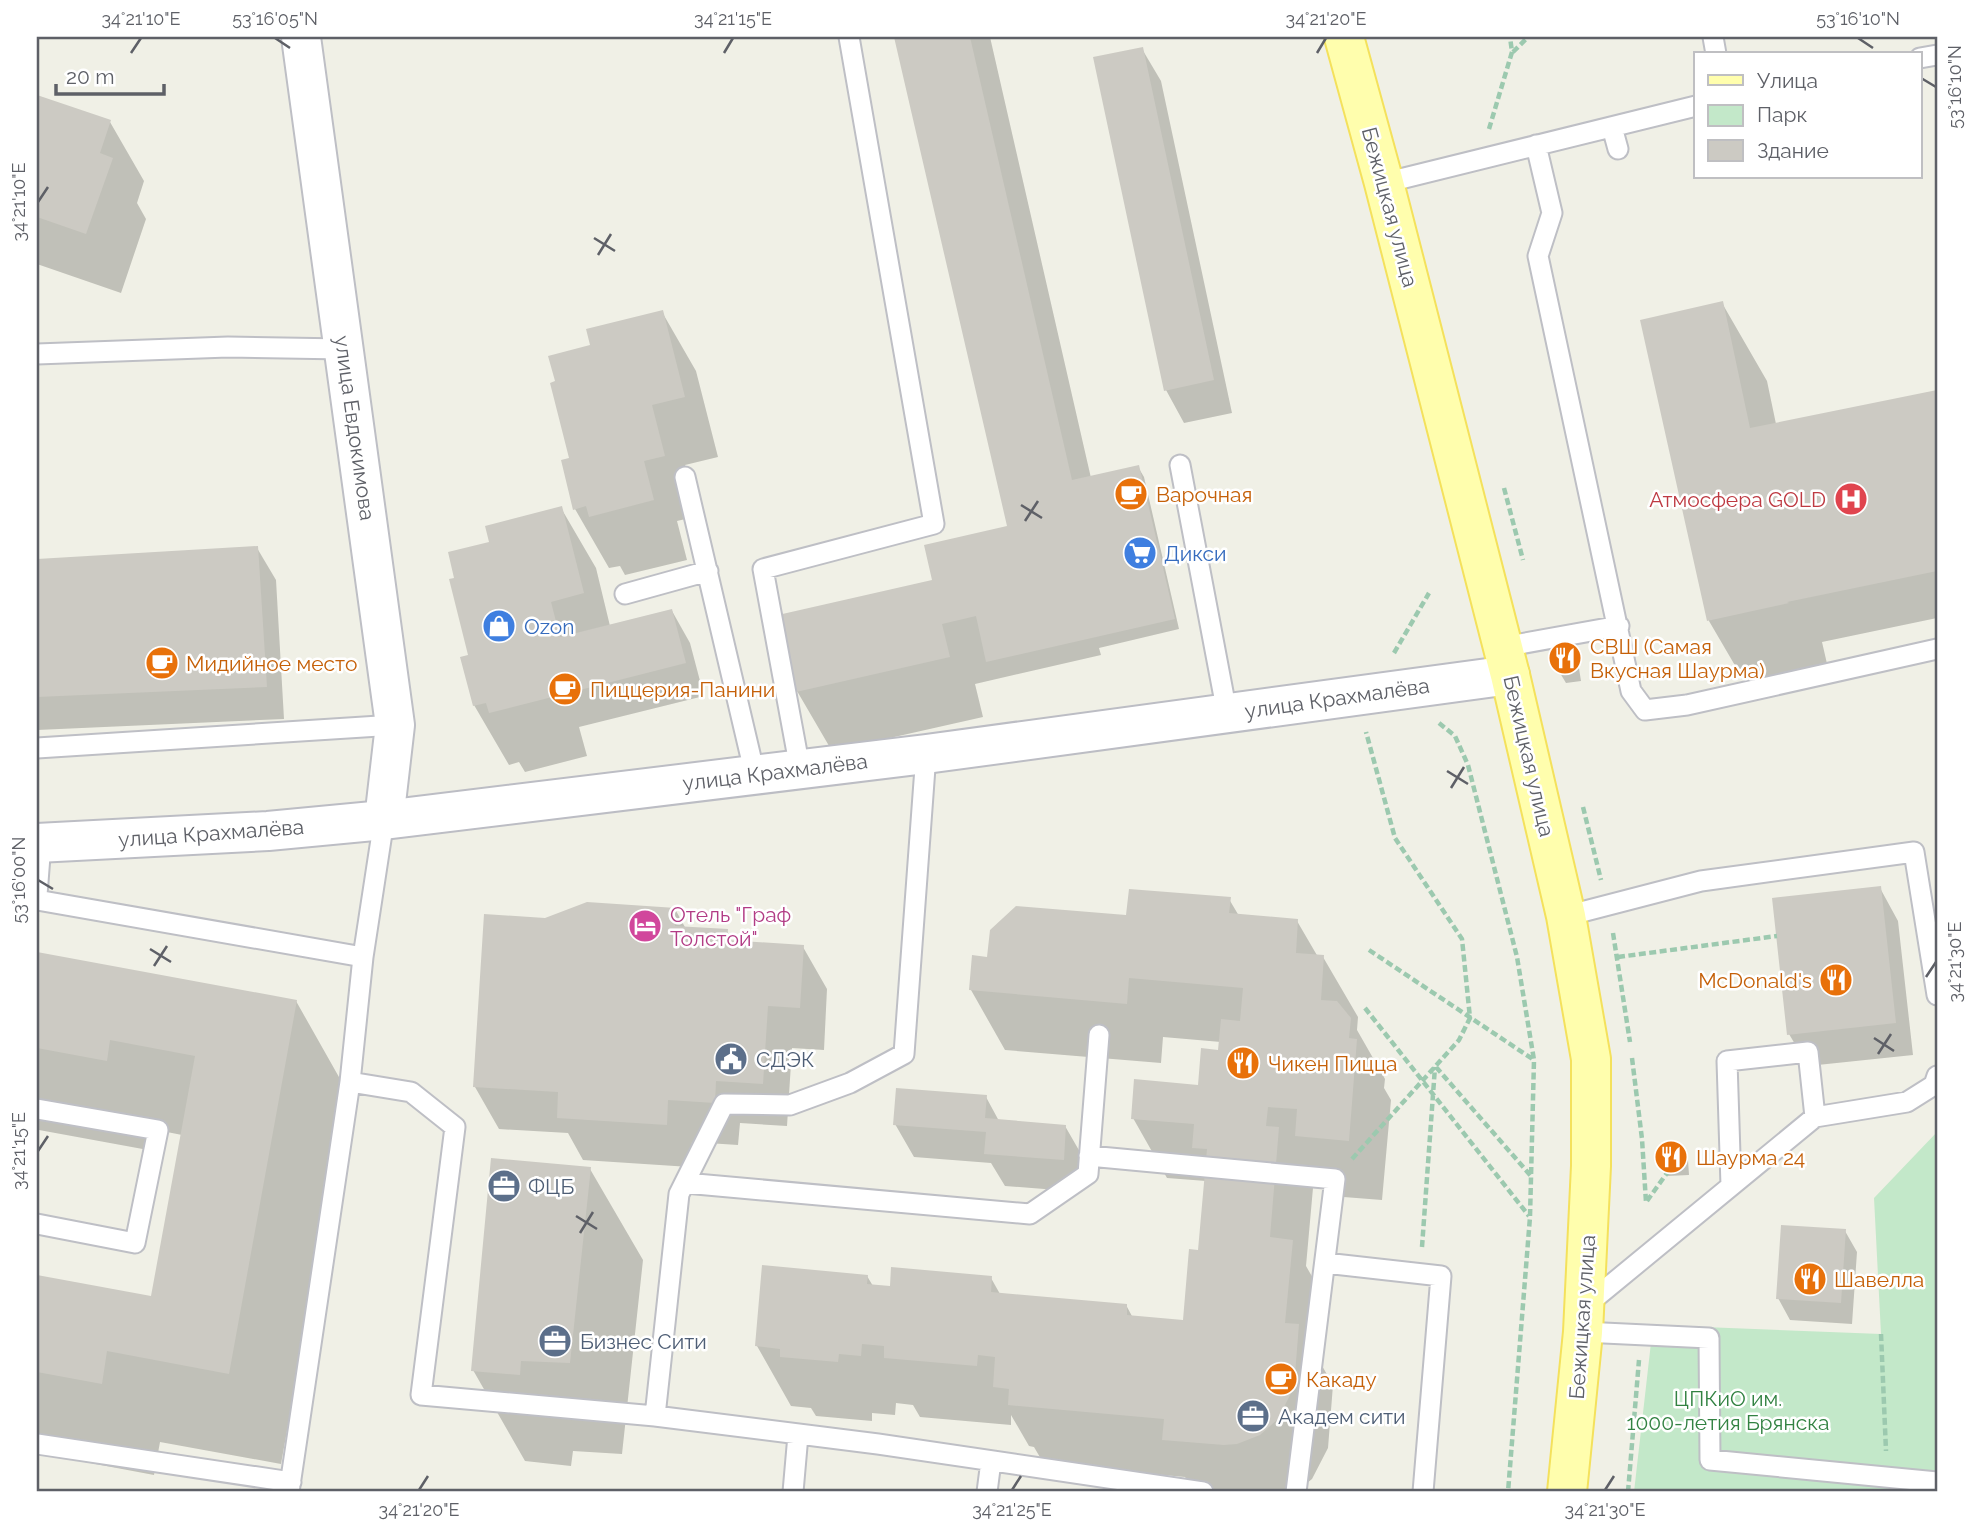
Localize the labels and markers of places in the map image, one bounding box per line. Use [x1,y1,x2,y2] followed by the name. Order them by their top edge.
[1112,475,1150,513] cafe icon: Варочная
[1832,480,1870,518] hospital icon: Атмосфера GOLD
[1156,482,1252,507] place label: Варочная
[1649,487,1826,512] place label: Атмосфера GOLD
[1121,534,1159,572] supermarket icon: Дикси
[1164,541,1227,566] place label: Дикси
[480,607,518,645] shop icon: Ozon
[524,614,575,639] place label: Ozon
[1590,634,1765,683] place label: СВШ (Самая Вкусная Шаурма)
[1546,639,1584,677] restaurant icon: СВШ (Самая Вкусная Шаурма)
[143,644,181,682] cafe icon: Мидийное место
[186,651,358,676] place label: Мидийное место
[546,670,584,708] cafe icon: Пиццерия-Панини
[590,677,775,702] place label: Пиццерия-Панини
[670,902,791,951] place label: Отель "Граф Толстой"
[626,907,664,945] hotel icon: Отель "Граф Толстой"
[1817,961,1855,999] restaurant icon: McDonald's
[1698,968,1812,993] place label: McDonald's
[712,1040,750,1078] public building icon: СДЭК
[1224,1044,1262,1082] restaurant icon: Чикен Пицца
[756,1047,814,1072] place label: СДЭК
[1268,1051,1398,1076] place label: Чикен Пицца
[1652,1138,1690,1176] restaurant icon: Шаурма 24
[1696,1145,1805,1170] place label: Шаурма 24
[485,1167,523,1205] office icon: ФЦБ
[528,1174,574,1199] place label: ФЦБ
[1791,1260,1829,1298] restaurant icon: Шавелла
[1834,1267,1924,1292] place label: Шавелла
[536,1322,574,1360] office icon: Бизнес Сити
[580,1329,707,1354] place label: Бизнес Сити
[1262,1360,1300,1398] cafe icon: Какаду
[1306,1367,1377,1392] place label: Какаду
[1234,1397,1272,1435] office icon: Академ сити
[1278,1404,1406,1429] place label: Академ сити

